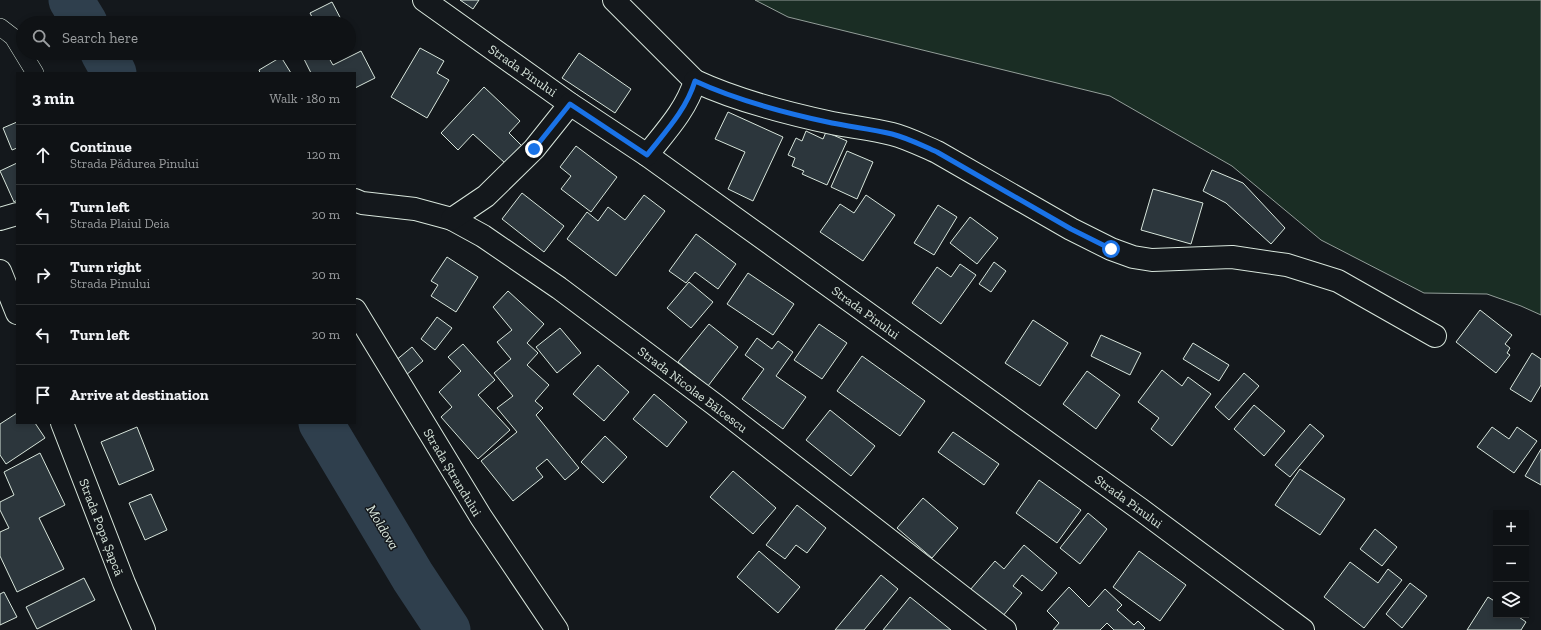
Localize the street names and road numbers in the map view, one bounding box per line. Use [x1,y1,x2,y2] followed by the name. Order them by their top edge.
[486,41,560,100] street label: Strada Pinului
[829,283,903,342] street label: Strada Pinului
[635,343,751,436] street label: Strada Nicolae Bălcescu
[420,426,485,519] street label: Strada Ștrandului
[1092,472,1166,531] street label: Strada Pinului
[76,477,127,578] street label: Strada Popa Șapcă

